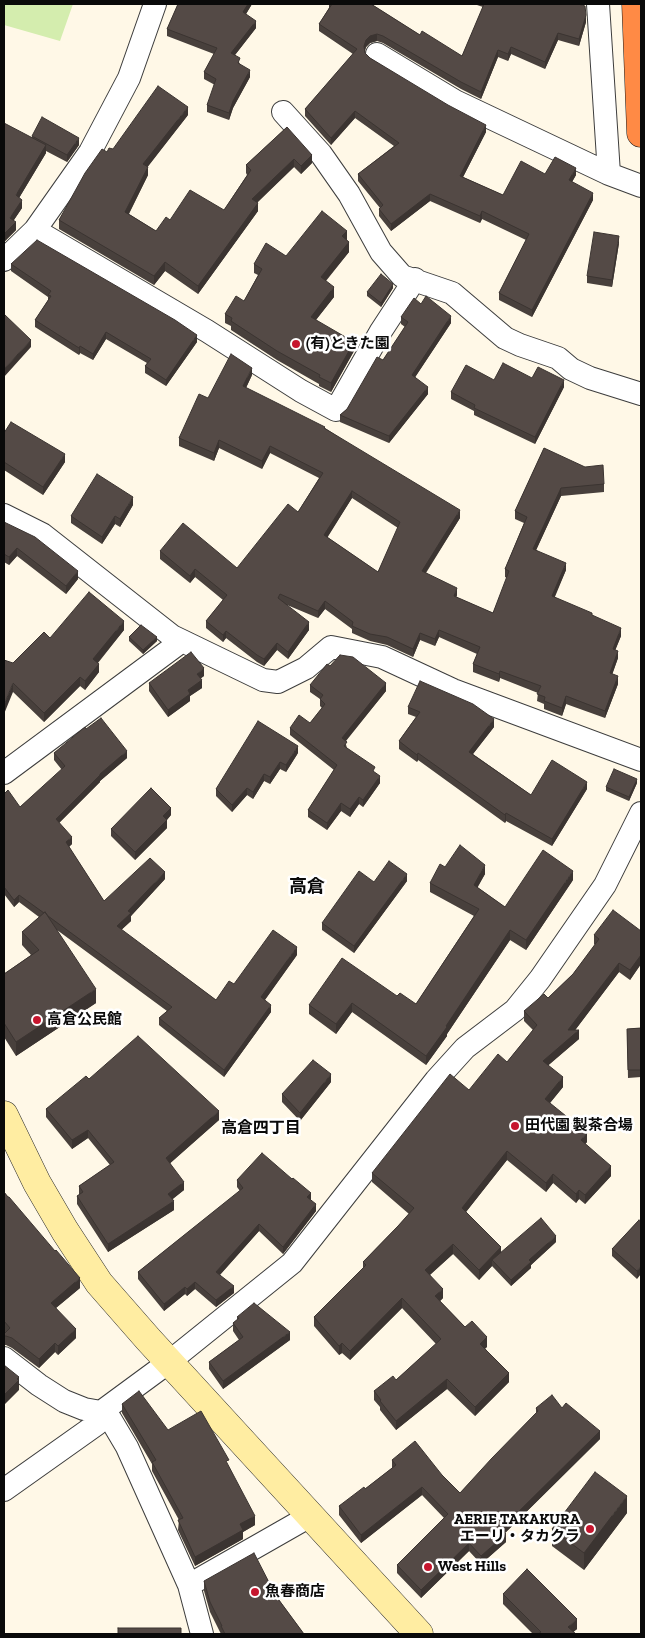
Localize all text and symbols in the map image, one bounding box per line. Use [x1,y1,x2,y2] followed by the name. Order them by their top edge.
[306,335,390,353] place label: (有)ときた園
[290,338,302,350] marker: (有)ときた園
[289,876,325,898] district label: 高倉
[47,1011,122,1029] place label: 高倉公民館
[31,1014,43,1026] marker: 高倉公民館
[525,1117,633,1135] place label: 田代園 製茶合場
[221,1118,301,1138] district label: 高倉四丁目
[509,1120,521,1132] marker: 田代園 製茶合場
[454,1511,580,1546] place label: AERIE TAKAKURA エーリ・タカクラ
[584,1523,596,1535] marker: AERIE TAKAKURA エーリ・タカクラ
[438,1558,506,1576] place label: West Hills
[422,1561,434,1573] marker: West Hills
[265,1583,325,1601] place label: 魚春商店
[249,1586,261,1598] marker: 魚春商店

